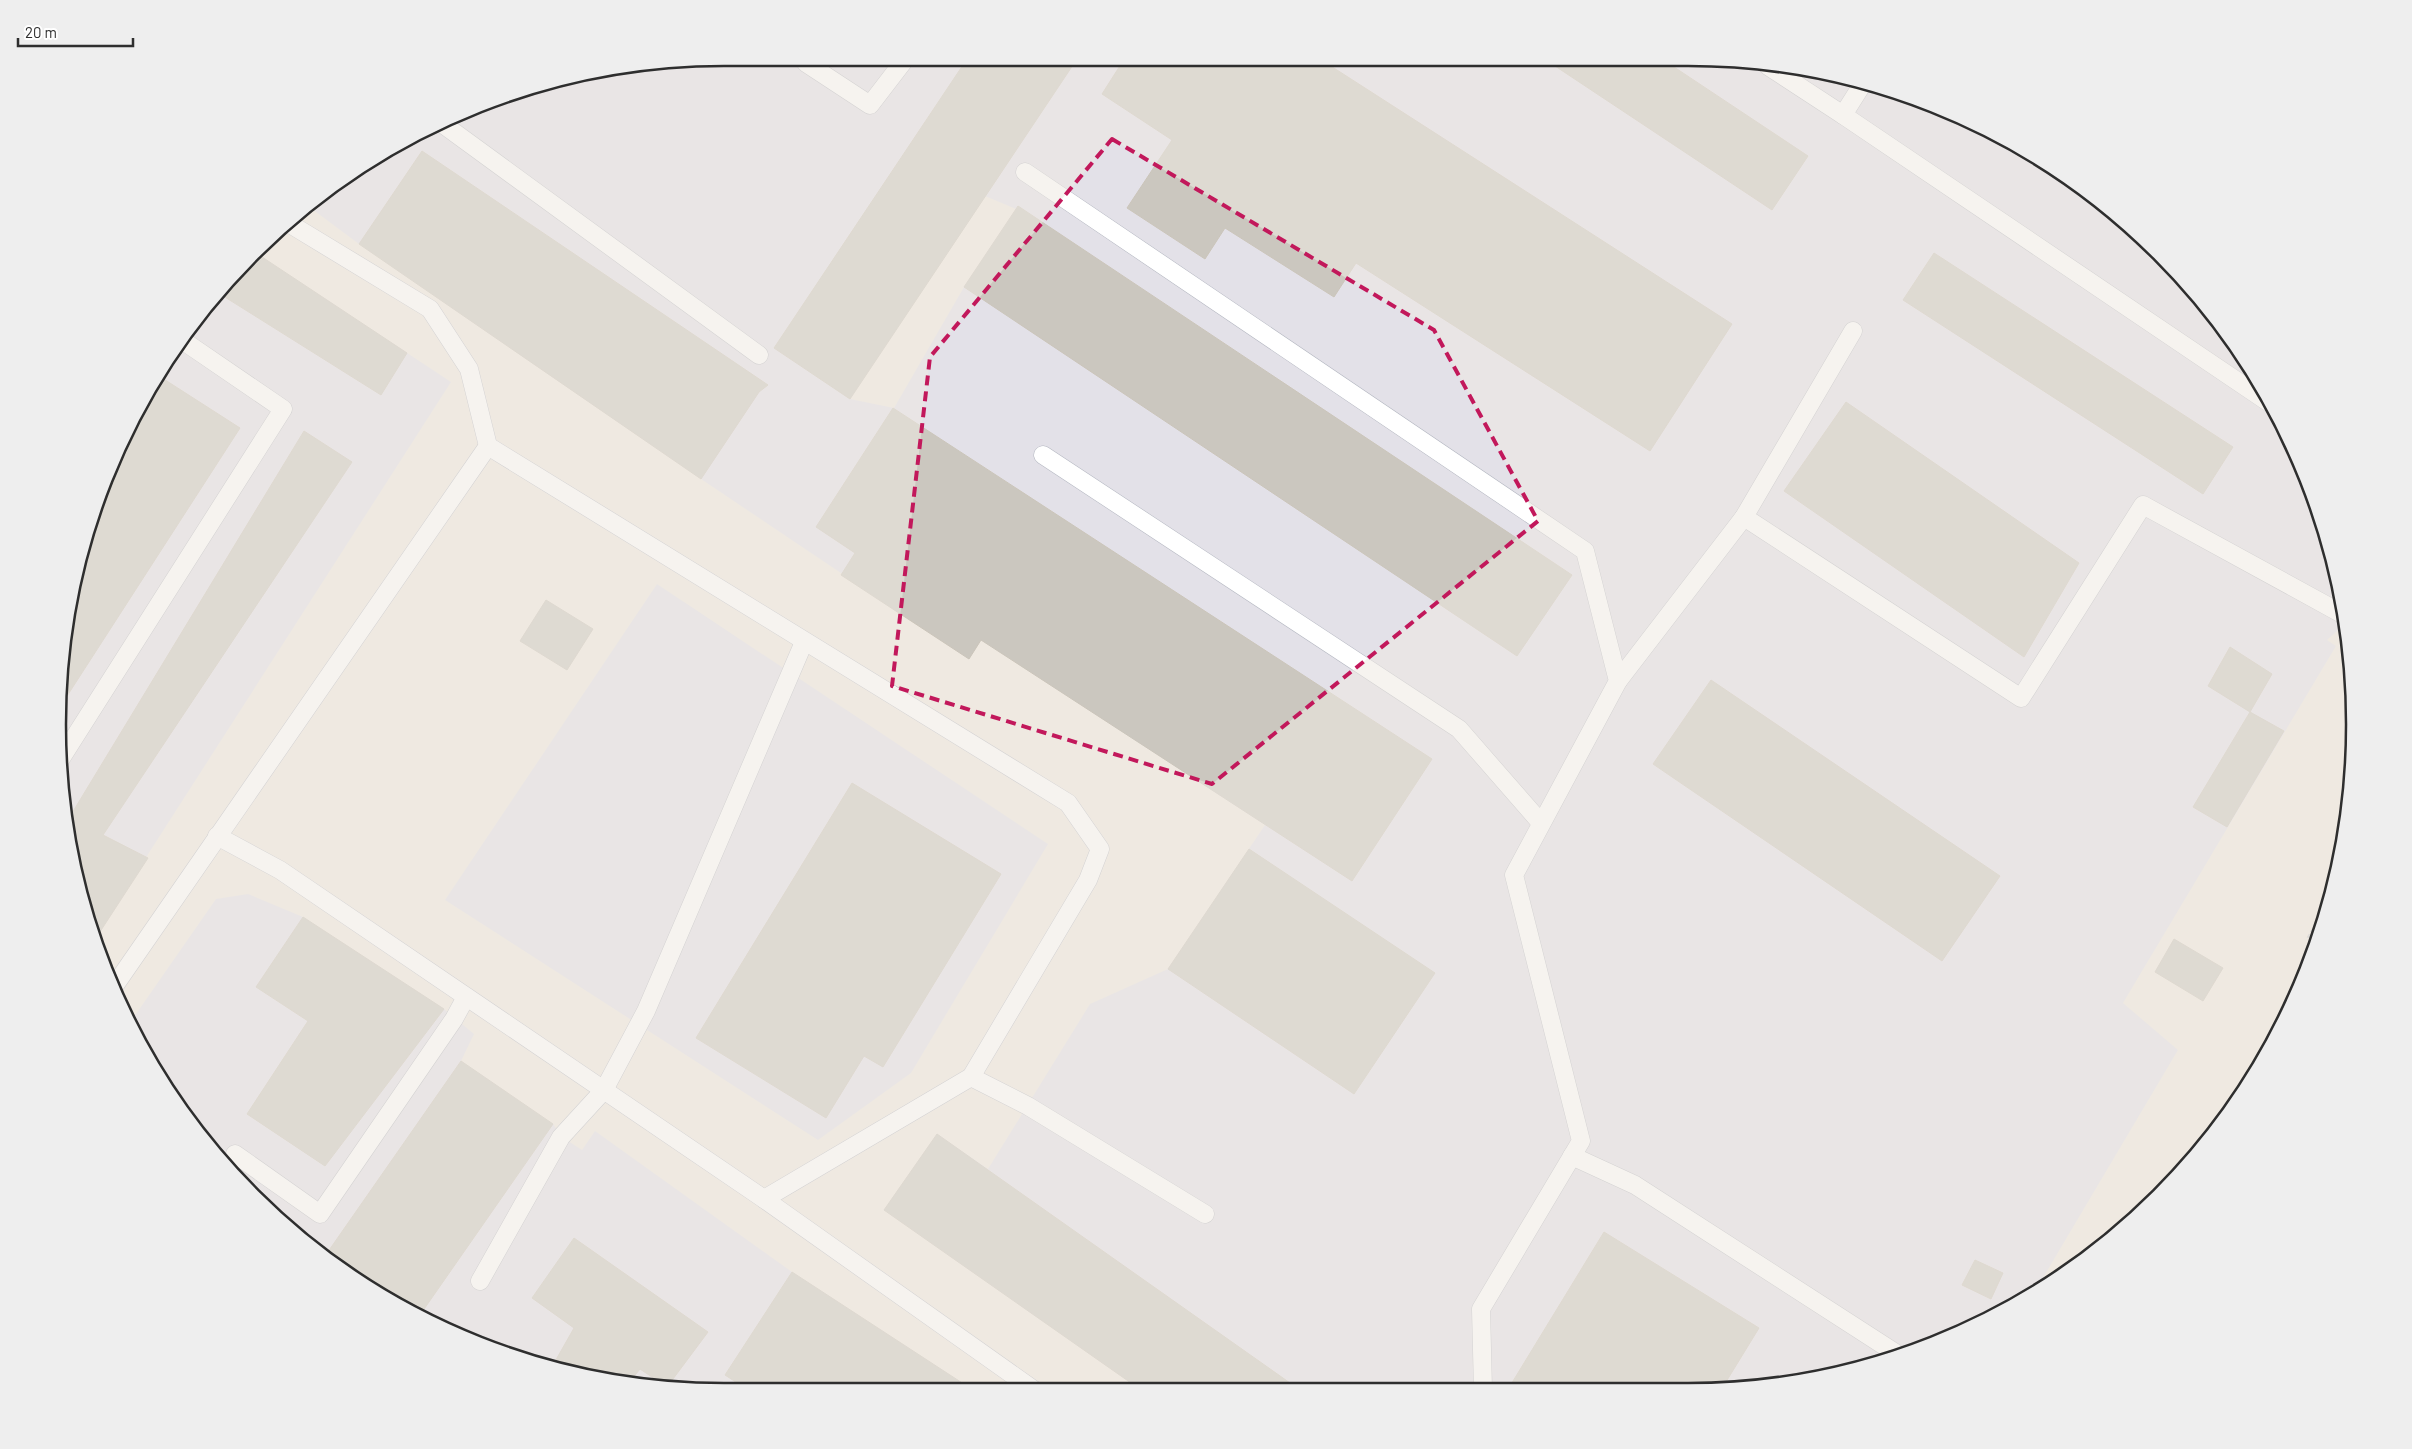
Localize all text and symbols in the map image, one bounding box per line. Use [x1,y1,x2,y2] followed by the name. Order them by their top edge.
[18,15,132,47] scale bar
[25,23,57,41] text: 20 m

